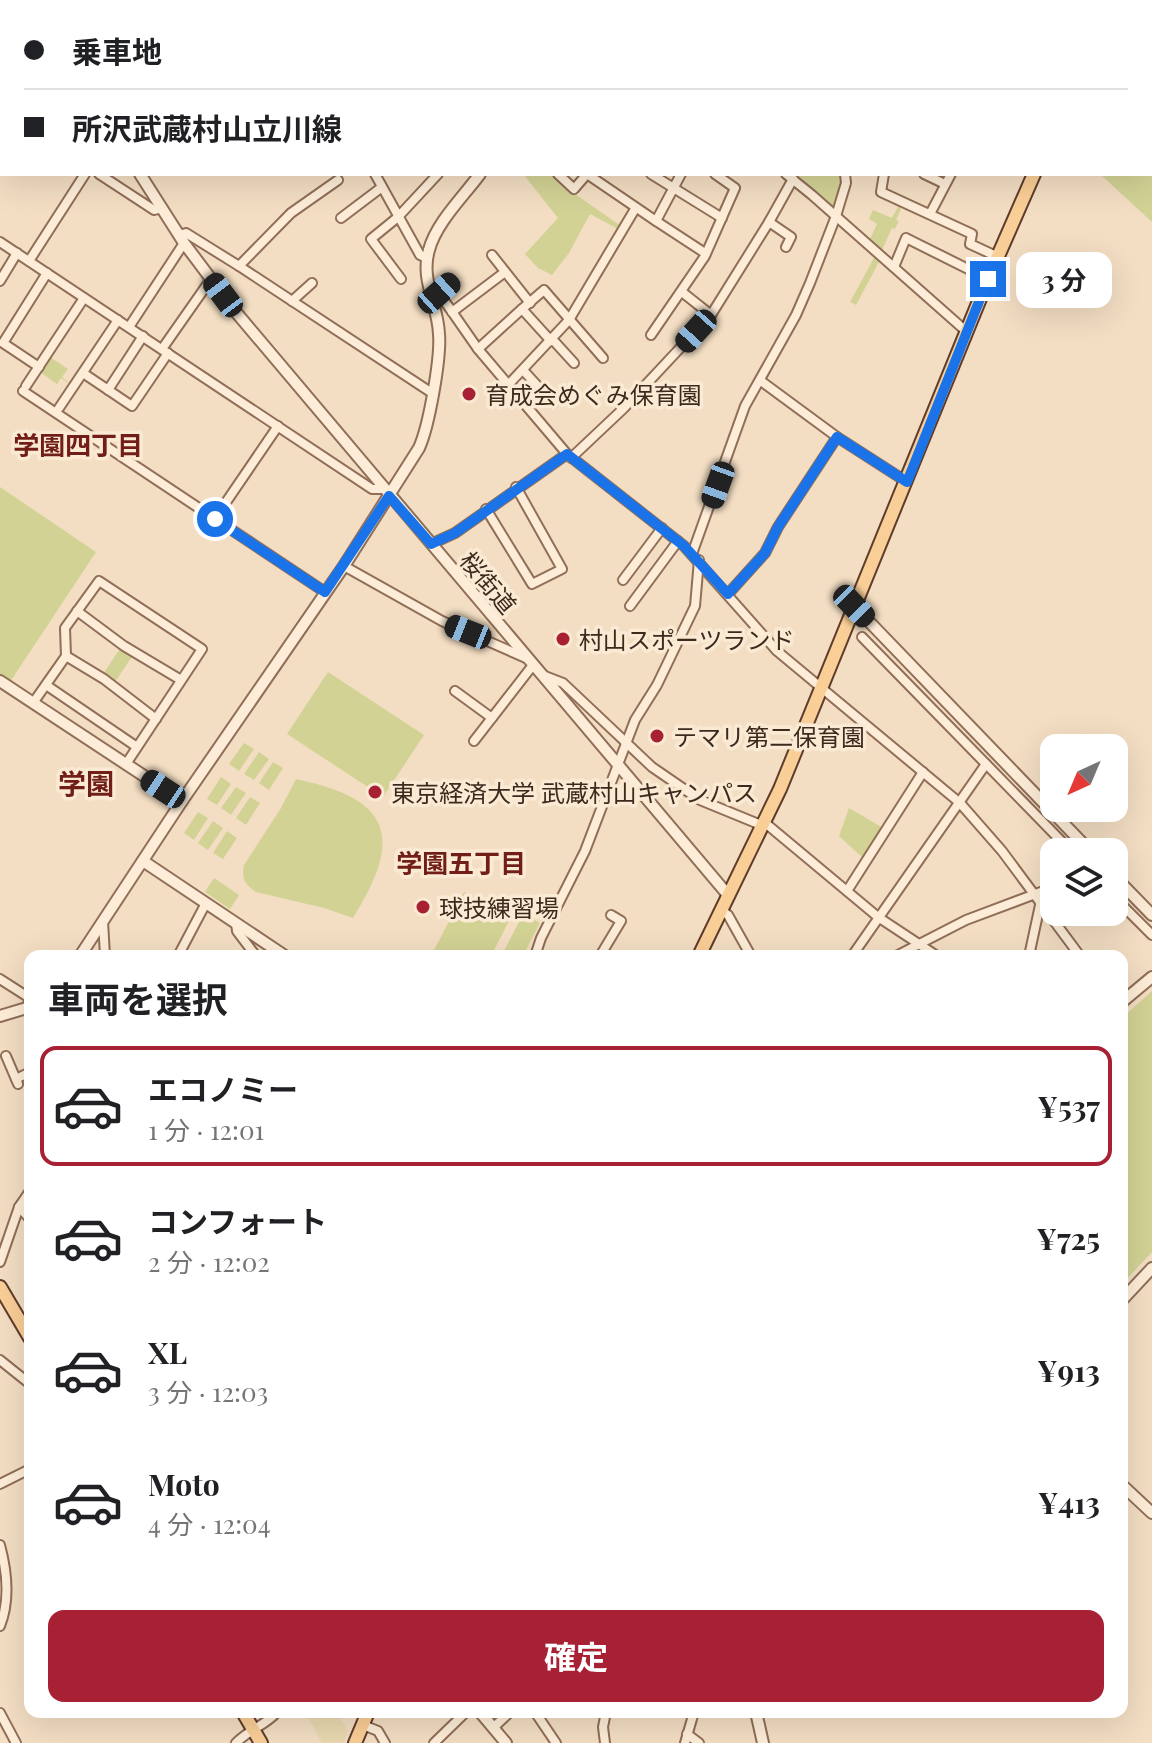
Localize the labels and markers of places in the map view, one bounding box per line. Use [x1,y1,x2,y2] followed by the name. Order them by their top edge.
[485,378,702,410] place label: 育成会めぐみ保育園
[460,385,478,403] marker: 育成会めぐみ保育園
[579,623,795,655] place label: 村山スポーツランド
[554,630,572,648] marker: 村山スポーツランド
[673,720,865,752] place label: テマリ第二保育園
[648,727,666,745] marker: テマリ第二保育園
[391,776,757,808] place label: 東京経済大学 武蔵村山キャンパス
[366,783,384,801] marker: 東京経済大学 武蔵村山キャンパス
[439,891,559,923] place label: 球技練習場
[414,898,432,916] marker: 球技練習場

